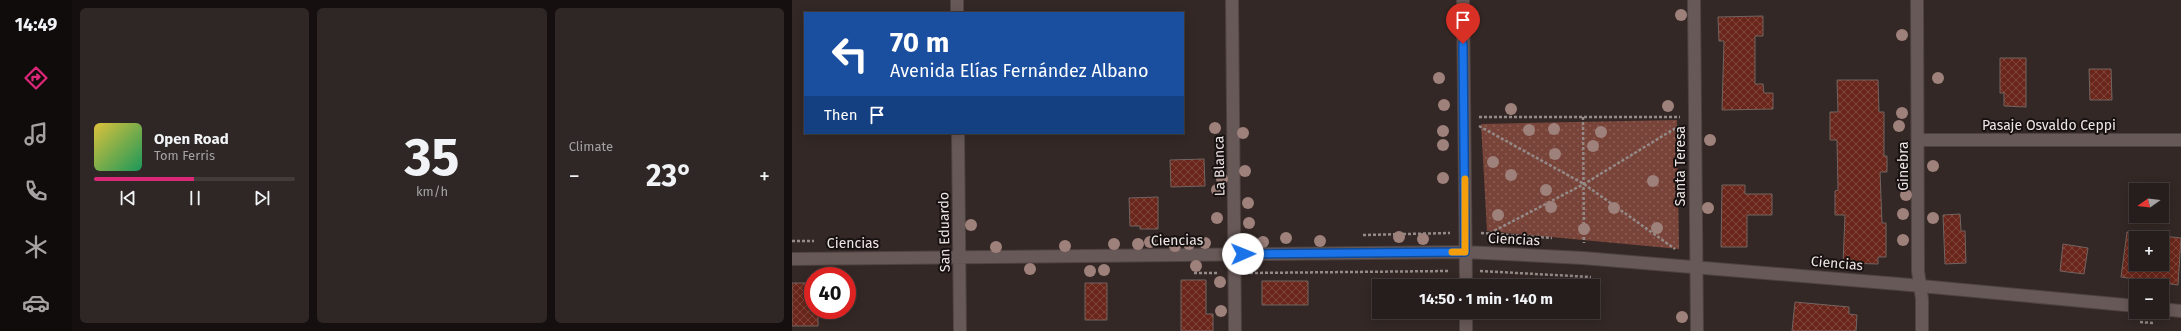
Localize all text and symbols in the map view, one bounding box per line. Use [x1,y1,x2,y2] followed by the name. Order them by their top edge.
[1446,3,1480,44] pin
[1452,9,1474,31] icon: arrive
[15,14,57,36] text: 14:49
[890,26,949,59] text: 70 m
[824,28,876,80] icon: left
[890,60,1148,82] text: Avenida Elías Fernández Albano
[22,64,50,92] icon: directions
[866,104,888,126] icon: arrive
[824,106,858,124] text: Then
[1982,117,2116,134] street label: Pasaje Osvaldo Ceppi
[22,120,50,148] icon: music
[405,126,459,189] text: 35
[1672,126,1689,206] street label: Santa Teresa
[154,130,229,148] text: Open Road
[1210,135,1229,196] street label: La Blanca
[569,139,613,154] text: Climate
[1895,141,1912,191] street label: Ginebra
[154,148,215,163] text: Tom Ferris
[646,158,693,194] text: 23°
[569,163,580,190] text: −
[759,163,770,190] text: +
[22,177,50,205] icon: phone
[2129,183,2169,223] north arrow
[2129,183,2169,319] map controls
[416,184,448,199] text: km/h
[117,187,139,209] icon: previous
[184,187,206,209] icon: pause
[251,187,273,209] icon: next
[935,192,954,272] street label: San Eduardo
[1487,230,1541,249] street label: Ciencias
[2129,231,2169,271] button: +
[1151,232,1204,249] street label: Ciencias
[22,233,50,261] icon: climate
[1222,233,1264,275] position arrow
[827,235,880,252] street label: Ciencias
[1810,253,1864,274] street label: Ciencias
[804,267,856,319] speed limit sign: 40
[2129,279,2169,319] button: −
[22,289,50,317] icon: car
[1419,290,1553,308] text: 14:50 · 1 min · 140 m

